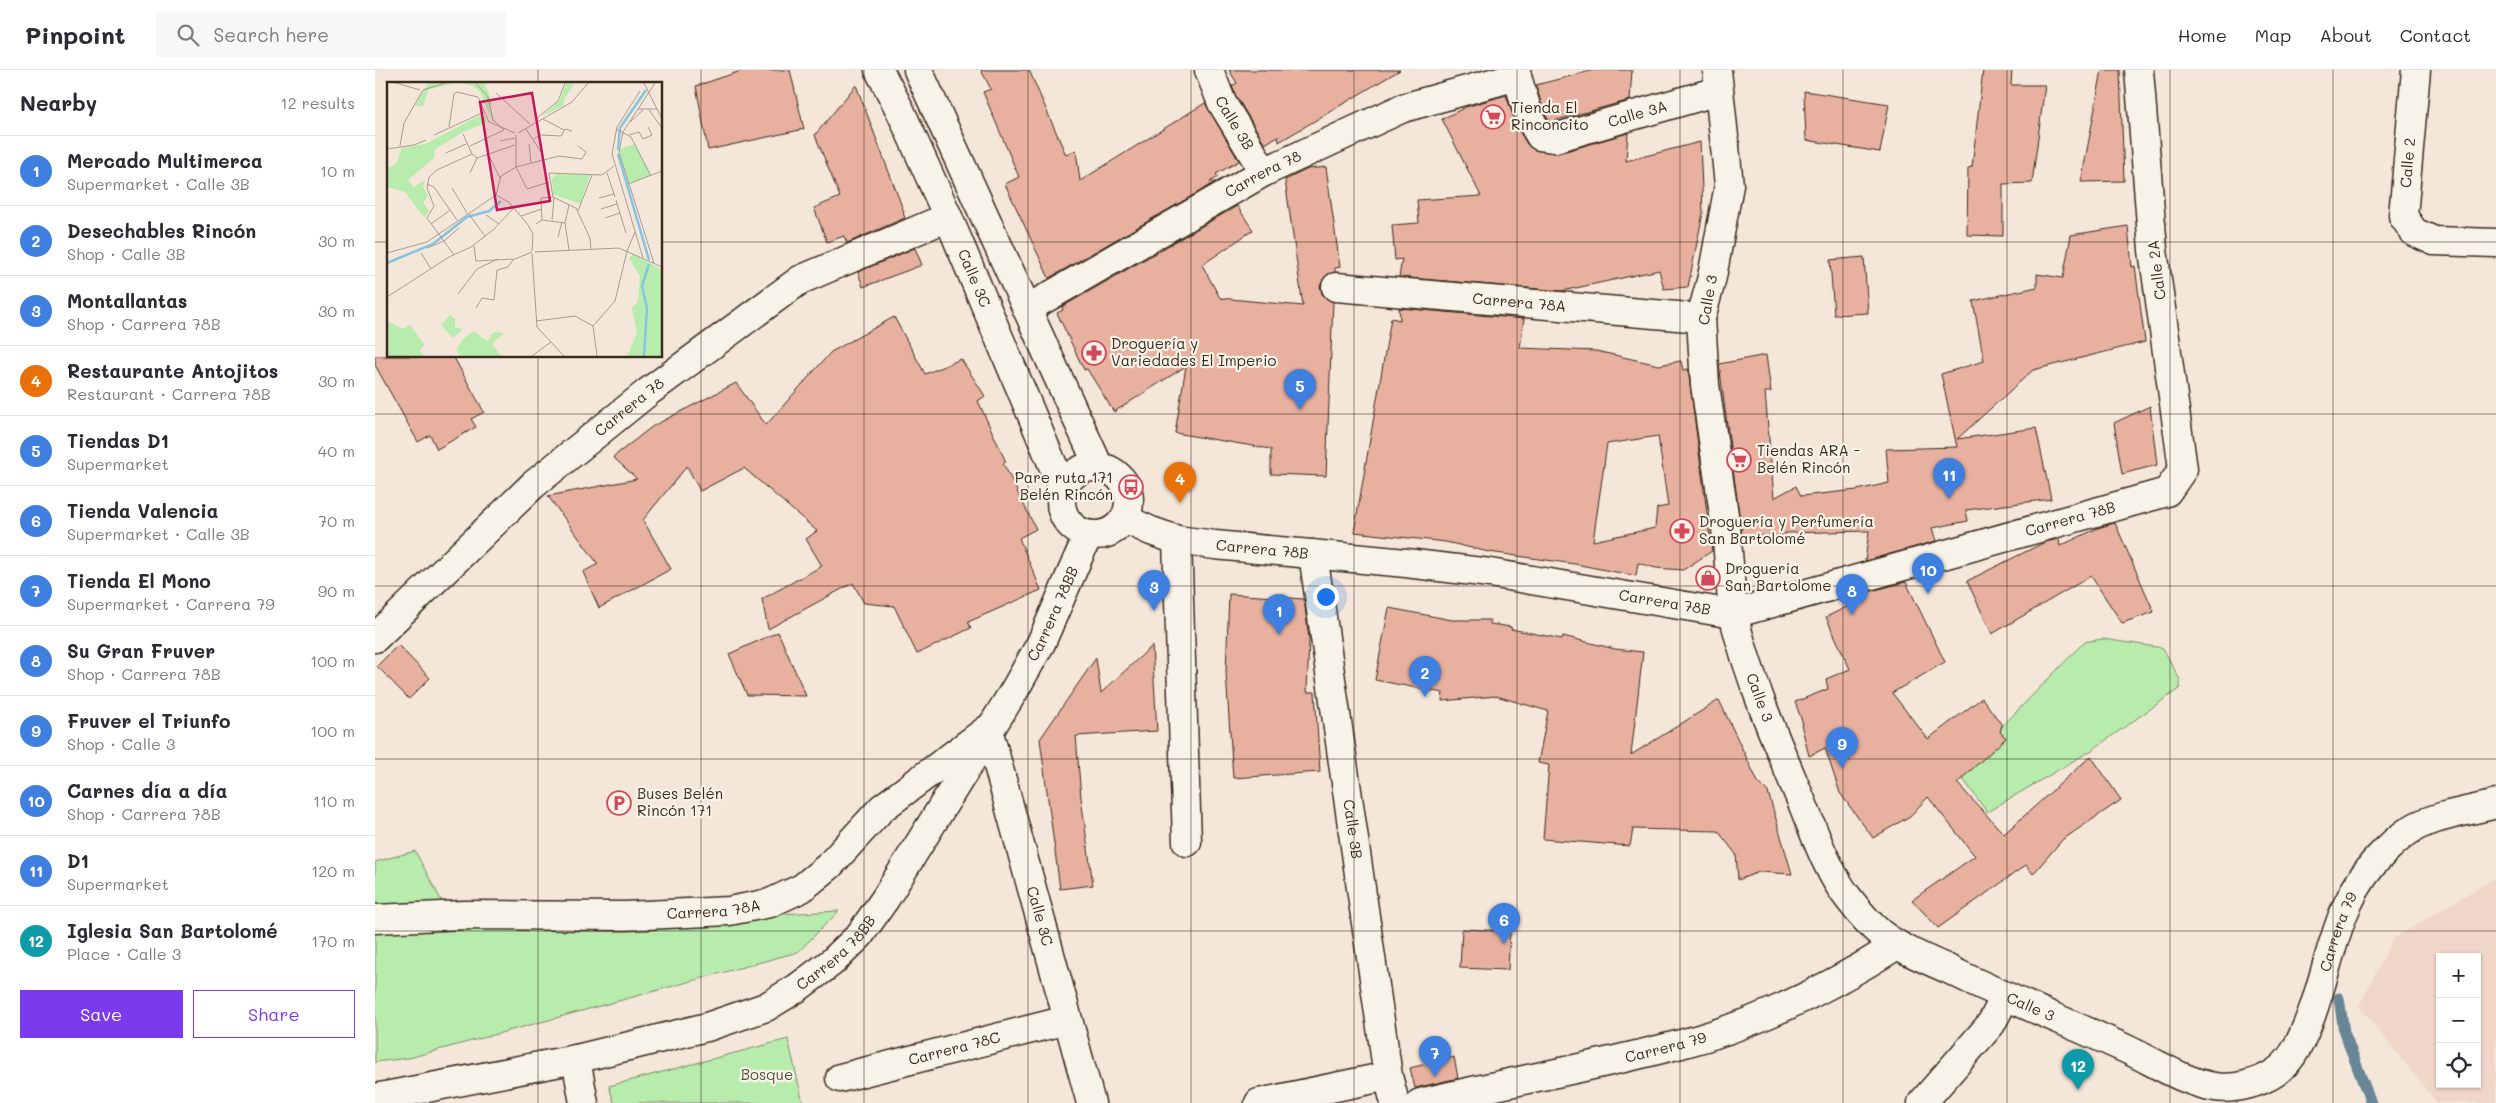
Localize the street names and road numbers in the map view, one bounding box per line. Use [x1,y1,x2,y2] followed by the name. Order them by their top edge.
[1211,93,1259,153] street label: Calle 3B
[1605,95,1669,131] street label: Calle 3A
[2395,137,2419,189] street label: Calle 2
[1221,145,1304,202] street label: Carrera 78
[2142,239,2170,301] street label: Calle 2A
[954,246,996,310] street label: Calle 3C
[1693,273,1721,326] street label: Calle 3
[1472,288,1567,316] street label: Carrera 78A
[590,373,668,440] street label: Carrera 78
[2023,496,2118,540] street label: Carrera 78B
[1215,534,1310,563] street label: Carrera 78B
[1022,563,1082,664] street label: Carrera 78BB
[1617,584,1712,619] street label: Carrera 78B
[1742,670,1779,725] street label: Calle 3
[1339,798,1368,860] street label: Calle 3B
[1023,884,1058,948] street label: Calle 3C
[2314,888,2361,974] street label: Carrera 79
[666,894,762,923] street label: Carrera 78A
[792,911,879,994] street label: Carrera 78BB
[2004,987,2058,1025] street label: Calle 3
[906,1026,1003,1069] street label: Carrera 78C
[1623,1026,1709,1067] street label: Carrera 79

